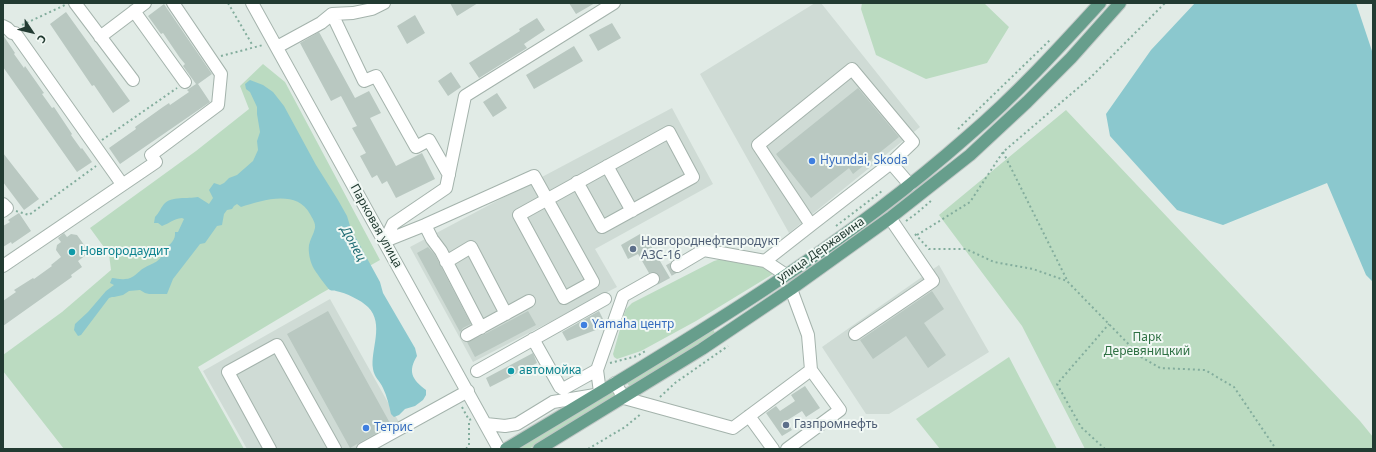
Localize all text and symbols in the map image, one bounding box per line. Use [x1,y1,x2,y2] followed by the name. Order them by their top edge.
[12,12,52,52] north arrow
[34,32,50,46] text: С
[820,154,908,168] place label: Hyundai, Skoda
[807,156,817,166] marker: Hyundai, Skoda
[347,182,405,270] street label: Парковая улица
[775,214,867,286] street label: улица Державина
[337,224,369,264] water label: Донец
[641,235,779,263] place label: Новгороднефтепродукт АЗС-16
[628,244,638,254] marker: Новгороднефтепродукт АЗС-16
[80,245,169,259] place label: Новгородаудит
[67,247,77,257] marker: Новгородаудит
[592,318,674,332] place label: Yamaha центр
[579,320,589,330] marker: Yamaha центр
[1104,331,1190,359] park label: Парк Деревяницкий
[519,364,582,378] place label: автомойка
[506,366,516,376] marker: автомойка
[794,418,878,432] place label: Газпромнефть
[781,420,791,430] marker: Газпромнефть
[374,421,413,435] place label: Тетрис
[361,423,371,433] marker: Тетрис

